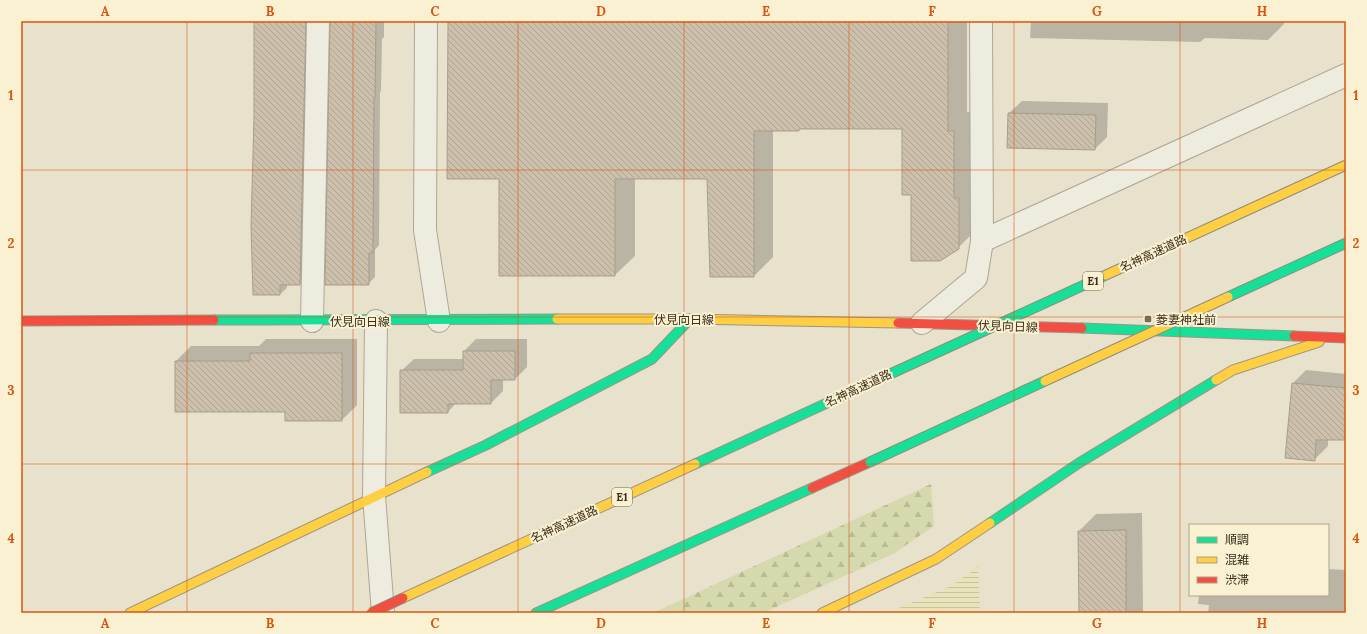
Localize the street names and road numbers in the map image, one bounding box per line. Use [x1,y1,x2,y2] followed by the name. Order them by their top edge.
[1117,231,1189,275] street label: 名神高速道路
[1083,272,1103,290] road number: E1
[654,312,714,327] street label: 伏見向日線
[330,314,390,329] street label: 伏見向日線
[978,317,1038,335] street label: 伏見向日線
[822,366,894,410] street label: 名神高速道路
[612,488,632,506] road number: E1
[528,502,600,546] street label: 名神高速道路

